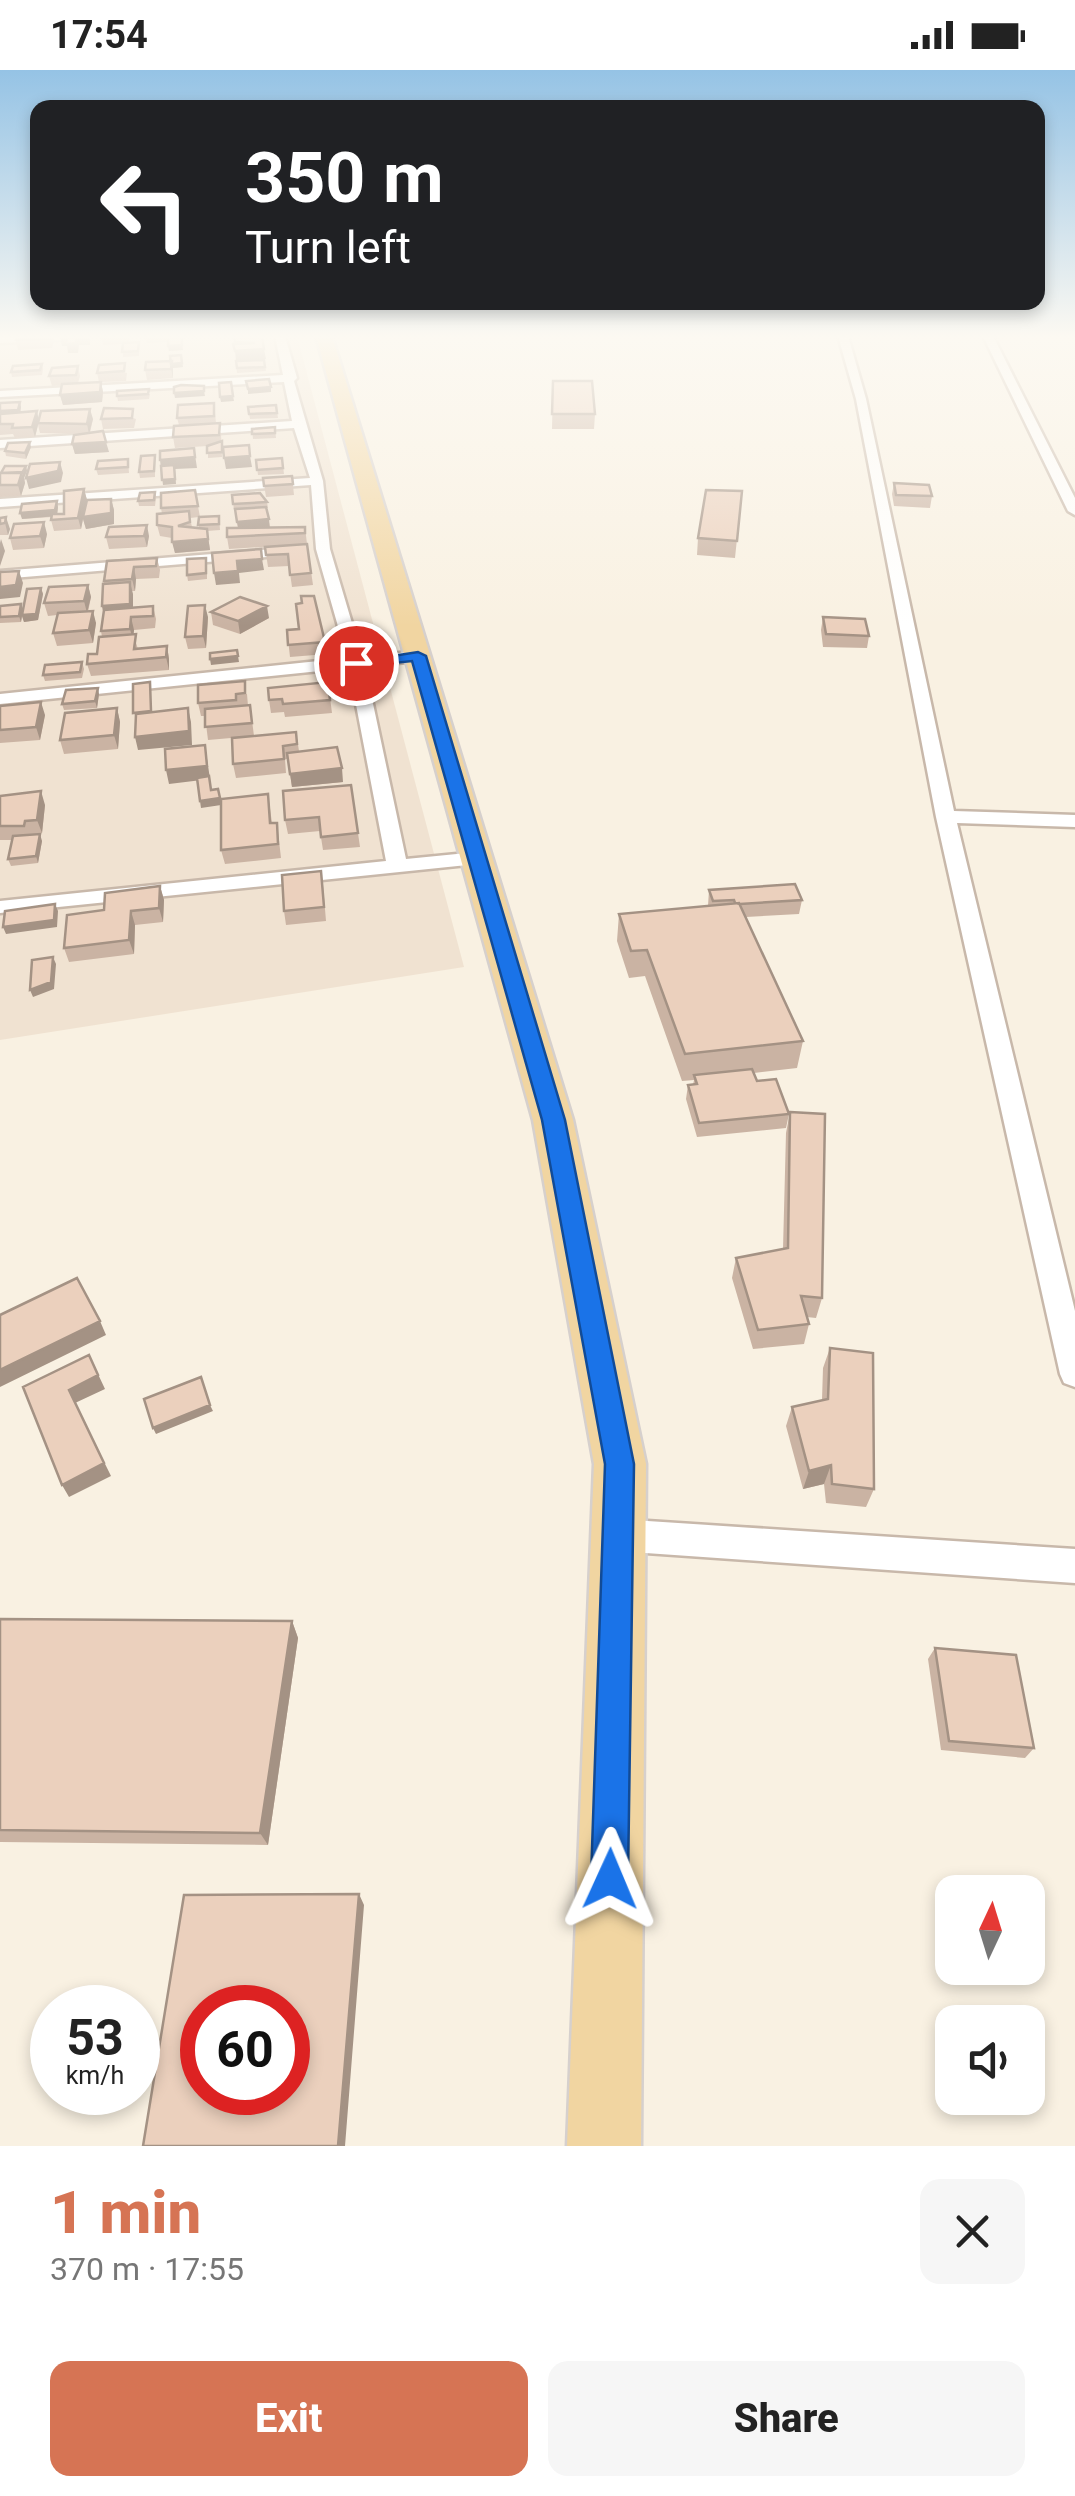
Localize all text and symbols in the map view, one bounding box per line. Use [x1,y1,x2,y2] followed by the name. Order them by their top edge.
[50,13,148,57] text: 17:54
[245,137,444,219] text: 350 m
[80,140,210,270] icon: left
[245,221,411,274] text: Turn left
[314,621,399,706] pin
[329,636,384,691] icon: arrive
[558,1827,662,1931] position arrow
[935,1875,1045,1985] north arrow
[935,1875,1045,2115] map controls
[180,1985,310,2115] speed limit sign: 60
[935,2005,1045,2115] button: sound
[66,2009,124,2067] text: 53
[66,2061,124,2090] text: km/h
[50,2177,201,2248] text: 1 min
[920,2179,1025,2284] button: close
[50,2250,244,2288] text: 370 m · 17:55
[50,2361,528,2476] button: Exit
[548,2361,1025,2476] button: Share

